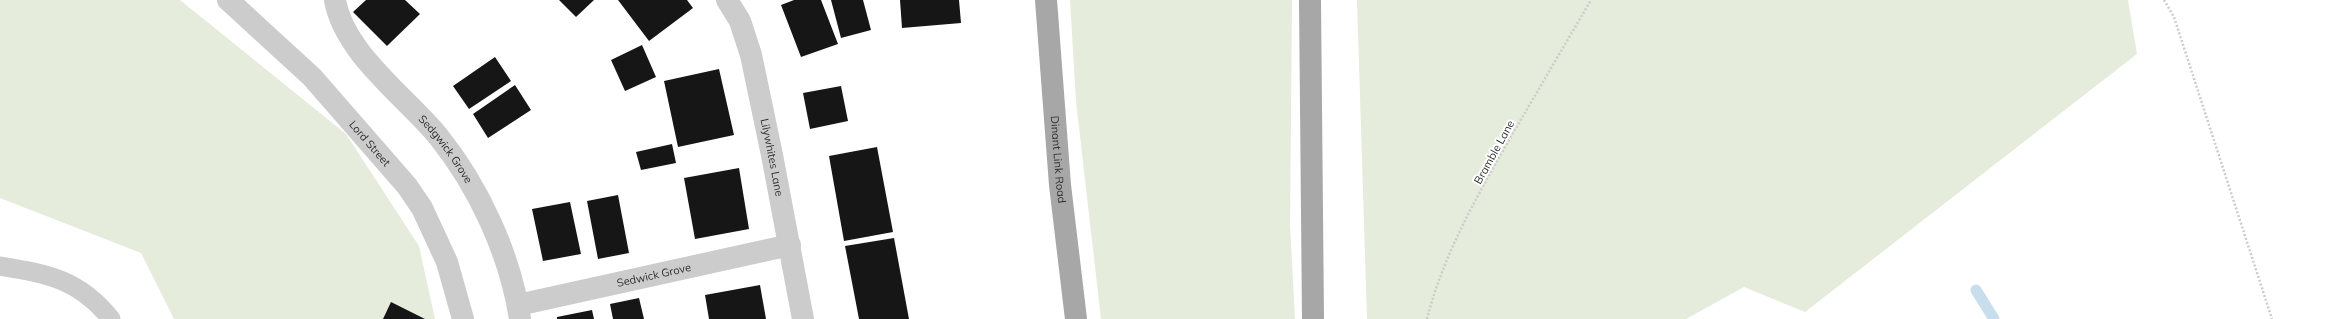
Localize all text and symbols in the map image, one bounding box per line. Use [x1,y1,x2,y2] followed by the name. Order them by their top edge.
[415,112,476,186] street label: Sedgwick Grove
[1048,115,1069,204] street label: Dinant Link Road
[758,117,787,197] street label: Lilywhites Lane
[346,118,394,169] street label: Lord Street
[1471,118,1517,186] street label: Bramble Lane
[615,260,692,290] street label: Sedwick Grove

